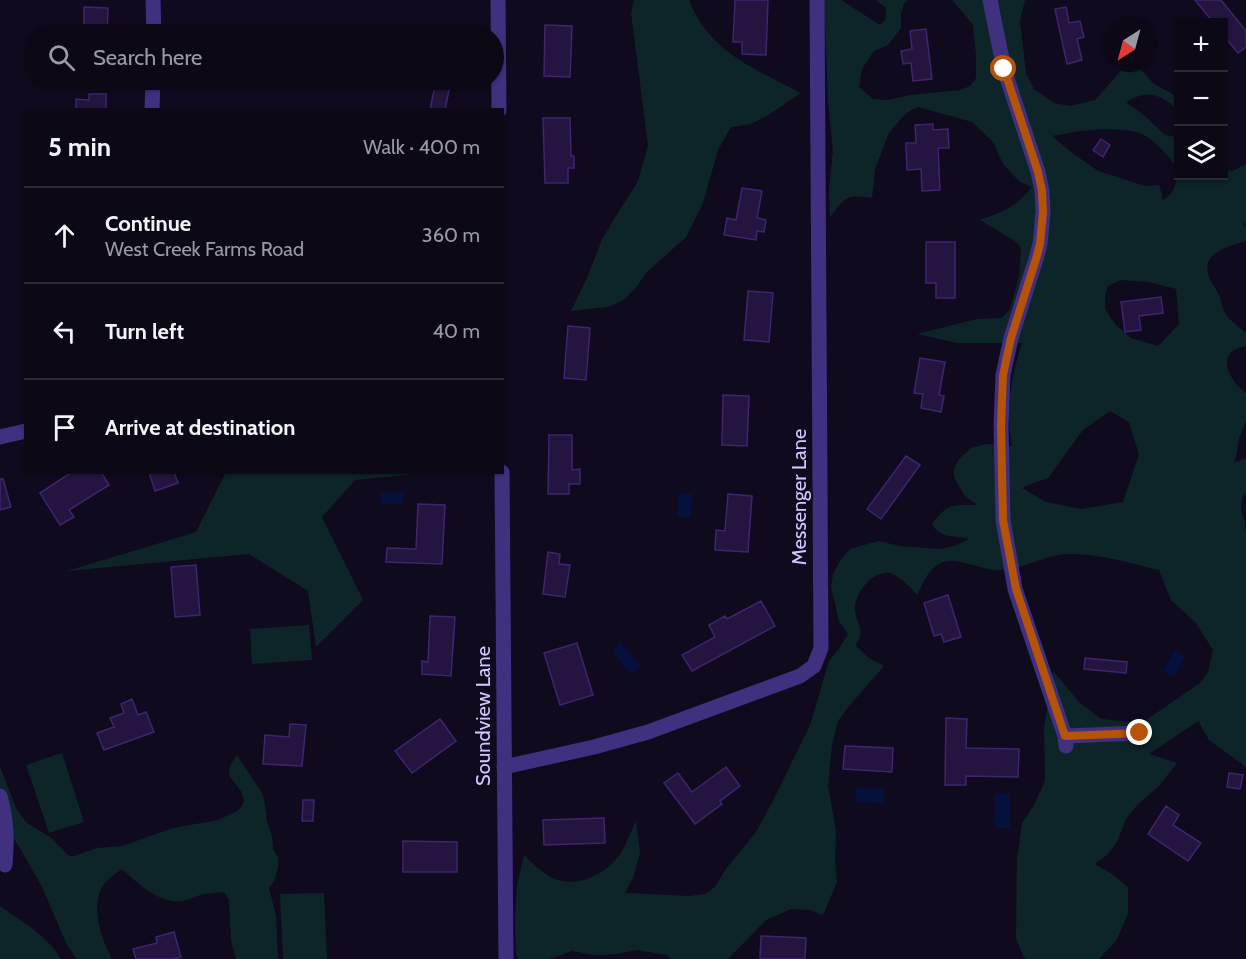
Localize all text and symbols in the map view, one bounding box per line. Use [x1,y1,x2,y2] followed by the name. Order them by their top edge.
[1102,18,1156,72] north arrow
[1174,18,1228,180] map controls
[1174,18,1228,72] button: +
[24,24,504,90] search box
[45,41,78,74] icon: search
[93,44,202,71] text: Search here
[990,55,1016,81] route start
[1174,72,1228,126] button: −
[1174,126,1228,180] button: layers
[48,131,111,163] text: 5 min
[363,135,480,159] text: Walk · 400 m
[105,210,191,237] text: Continue
[48,219,81,252] icon: ahead
[422,223,480,247] text: 360 m
[105,237,304,261] text: West Creek Farms Road
[48,315,81,348] icon: left
[105,318,184,345] text: Turn left
[432,319,480,343] text: 40 m
[48,411,81,444] icon: arrive
[105,414,295,441] text: Arrive at destination
[787,429,811,565] street label: Messenger Lane
[471,646,495,786] street label: Soundview Lane
[1126,719,1152,745] route end

